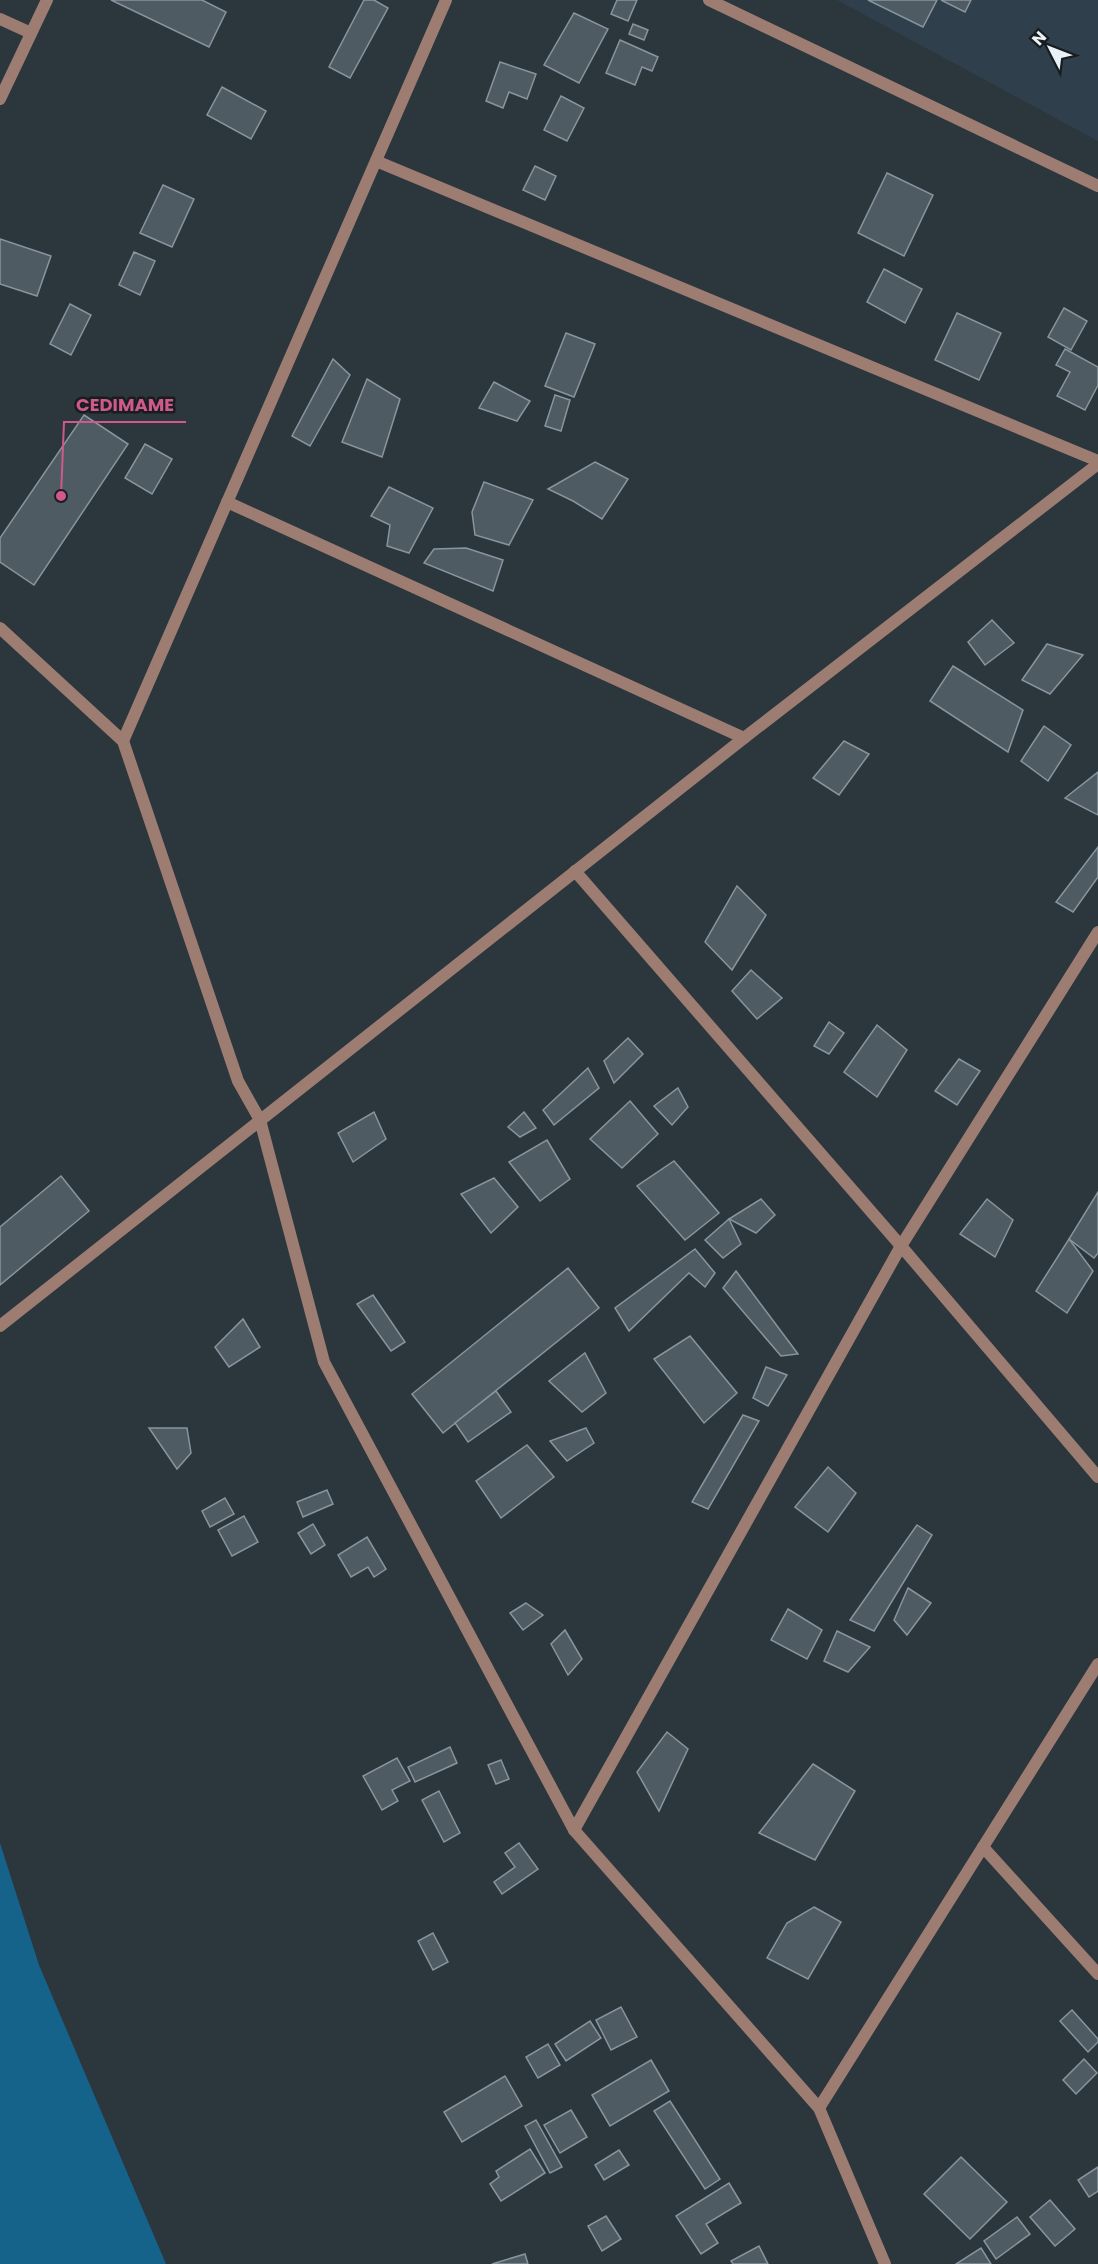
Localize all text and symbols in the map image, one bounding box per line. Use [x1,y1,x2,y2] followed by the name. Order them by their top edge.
[1020,18,1080,78] north arrow
[1027,26,1052,50] text: N
[64,386,186,422] callout: CEDIMAME
[76,392,174,417] text: CEDIMAME

